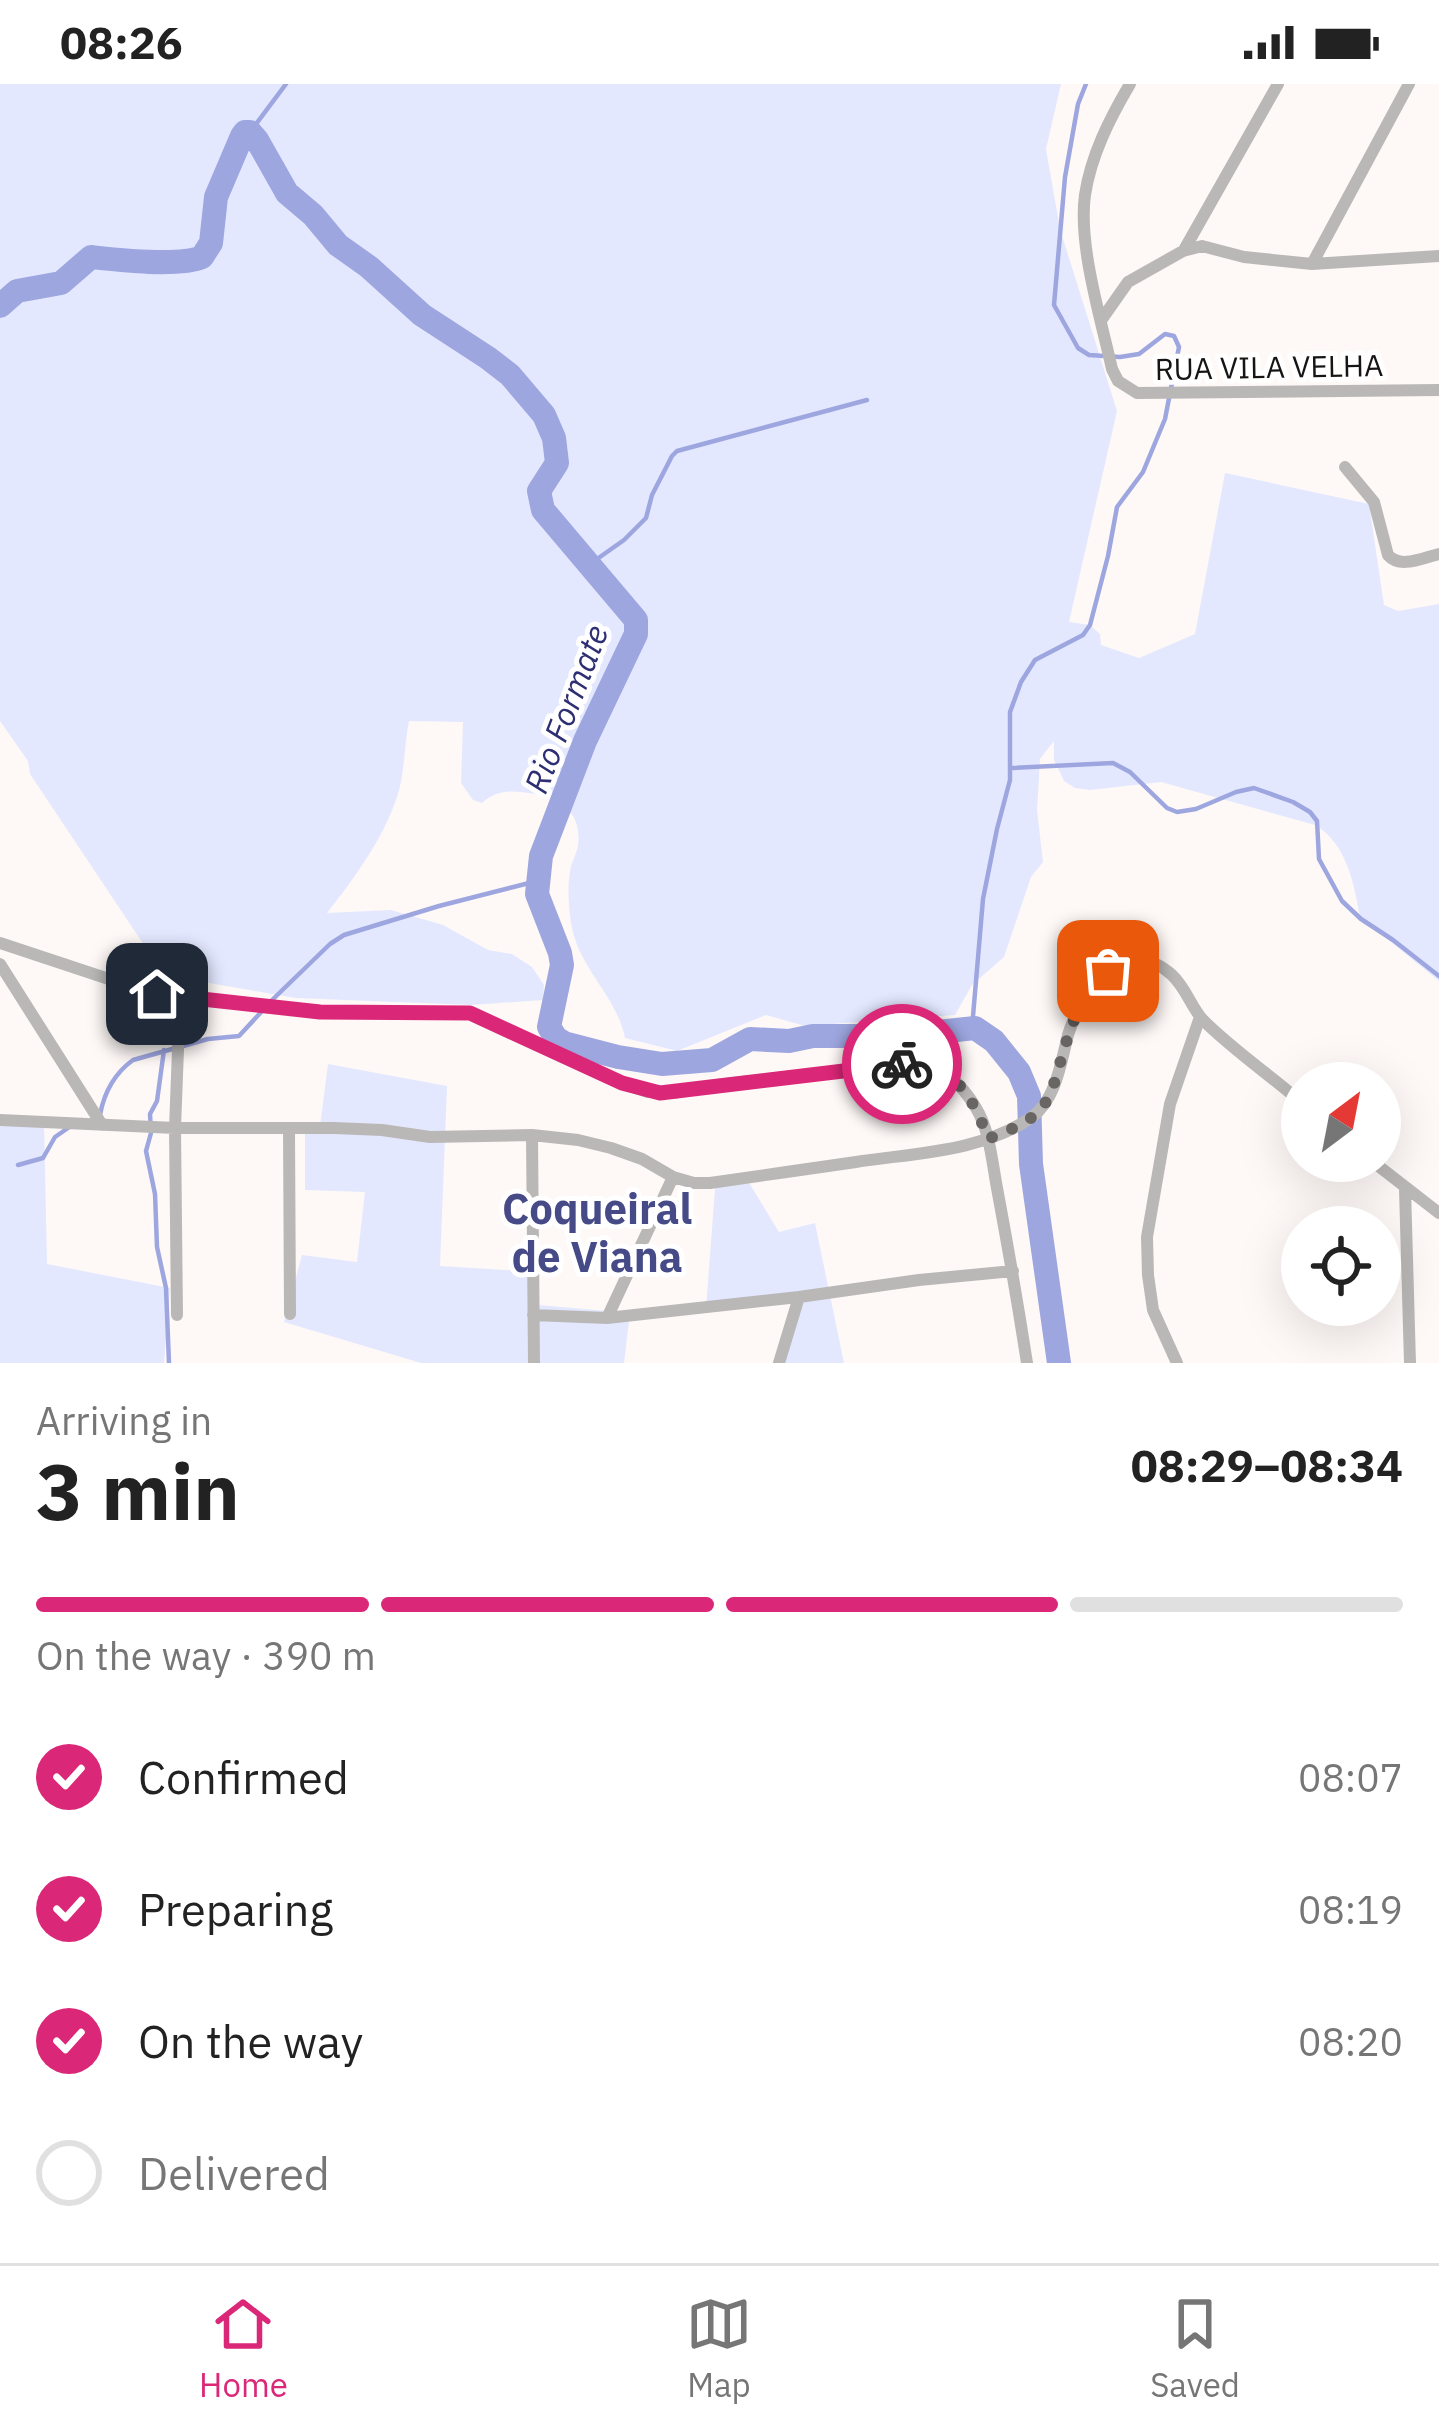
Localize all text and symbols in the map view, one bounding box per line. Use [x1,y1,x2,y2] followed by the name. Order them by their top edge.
[60,13,183,71] text: 08:26
[1154,345,1384,388] street label: RUA VILA VELHA
[514,619,617,799] water label: Rio Formate
[1057,920,1159,1022] pin
[1075,938,1141,1004] icon: bag
[106,943,208,1045] pin
[124,961,190,1027] icon: home
[842,1004,962,1124] courier
[869,1031,935,1097] icon: bike
[1281,1062,1401,1182] north arrow
[1281,1062,1401,1326] map controls
[502,1181,692,1284] district label: Coqueiral de Viana
[1281,1206,1401,1326] button: locate
[36,1395,212,1446] text: Arriving in
[1131,1436,1403,1494] text: 08:29–08:34
[36,1440,240,1541] text: 3 min
[36,1630,376,1681] text: On the way · 390 m
[36,1744,102,1810] icon: check
[138,1748,349,1806] text: Confirmed
[1298,1752,1403,1803] text: 08:07
[36,1876,102,1942] icon: check
[138,1880,333,1938] text: Preparing
[1298,1884,1403,1935] text: 08:19
[36,2008,102,2074] icon: check
[138,2012,363,2070] text: On the way
[1298,2016,1403,2067] text: 08:20
[138,2144,330,2202] text: Delivered
[199,2291,288,2406] tab: Home
[686,2291,752,2406] tab: Map
[1150,2291,1240,2406] tab: Saved

